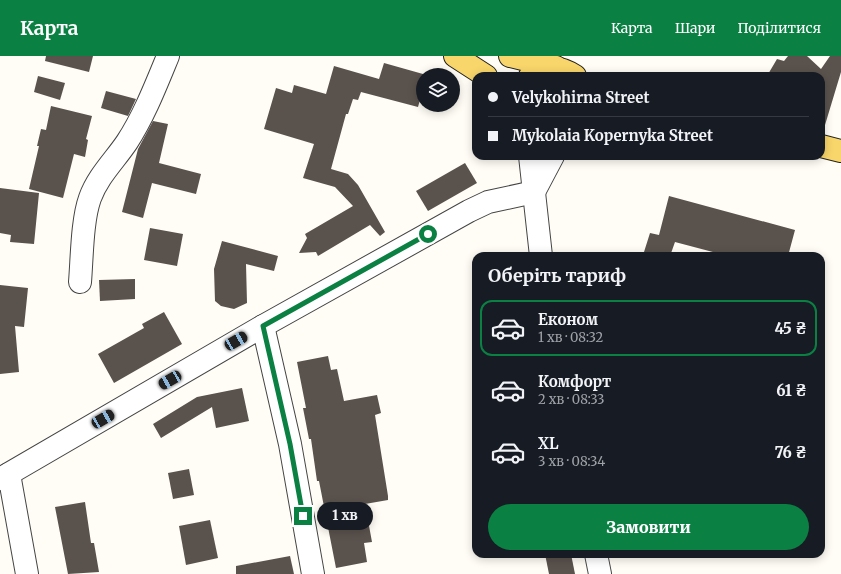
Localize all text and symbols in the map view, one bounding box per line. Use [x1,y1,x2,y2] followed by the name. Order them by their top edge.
[20,16,78,40] text: Карта
[611,19,653,37] text: Карта
[675,19,716,37] text: Шари
[738,19,821,37] text: Поділитися
[416,68,460,112] map controls
[416,68,460,112] button: layers
[512,88,649,107] text: Velykohirna Street
[512,126,713,145] text: Mykolaia Kopernyka Street
[419,225,437,243] route start
[488,264,626,287] text: Оберіть тариф
[490,310,526,346] icon: car
[538,310,598,329] text: Економ
[774,319,807,338] text: 45 ₴
[538,329,603,346] text: 1 хв · 08:32
[223,330,249,352] car
[157,369,183,391] car
[490,372,526,408] icon: car
[538,372,611,391] text: Комфорт
[776,381,807,400] text: 61 ₴
[538,391,605,408] text: 2 хв · 08:33
[90,408,116,430] car
[490,434,526,470] icon: car
[538,434,559,453] text: XL
[774,443,807,462] text: 76 ₴
[538,453,605,470] text: 3 хв · 08:34
[317,502,373,530] callout: 1 хв
[488,504,809,550] button: Замовити
[294,507,312,525] route end
[332,507,358,524] text: 1 хв

